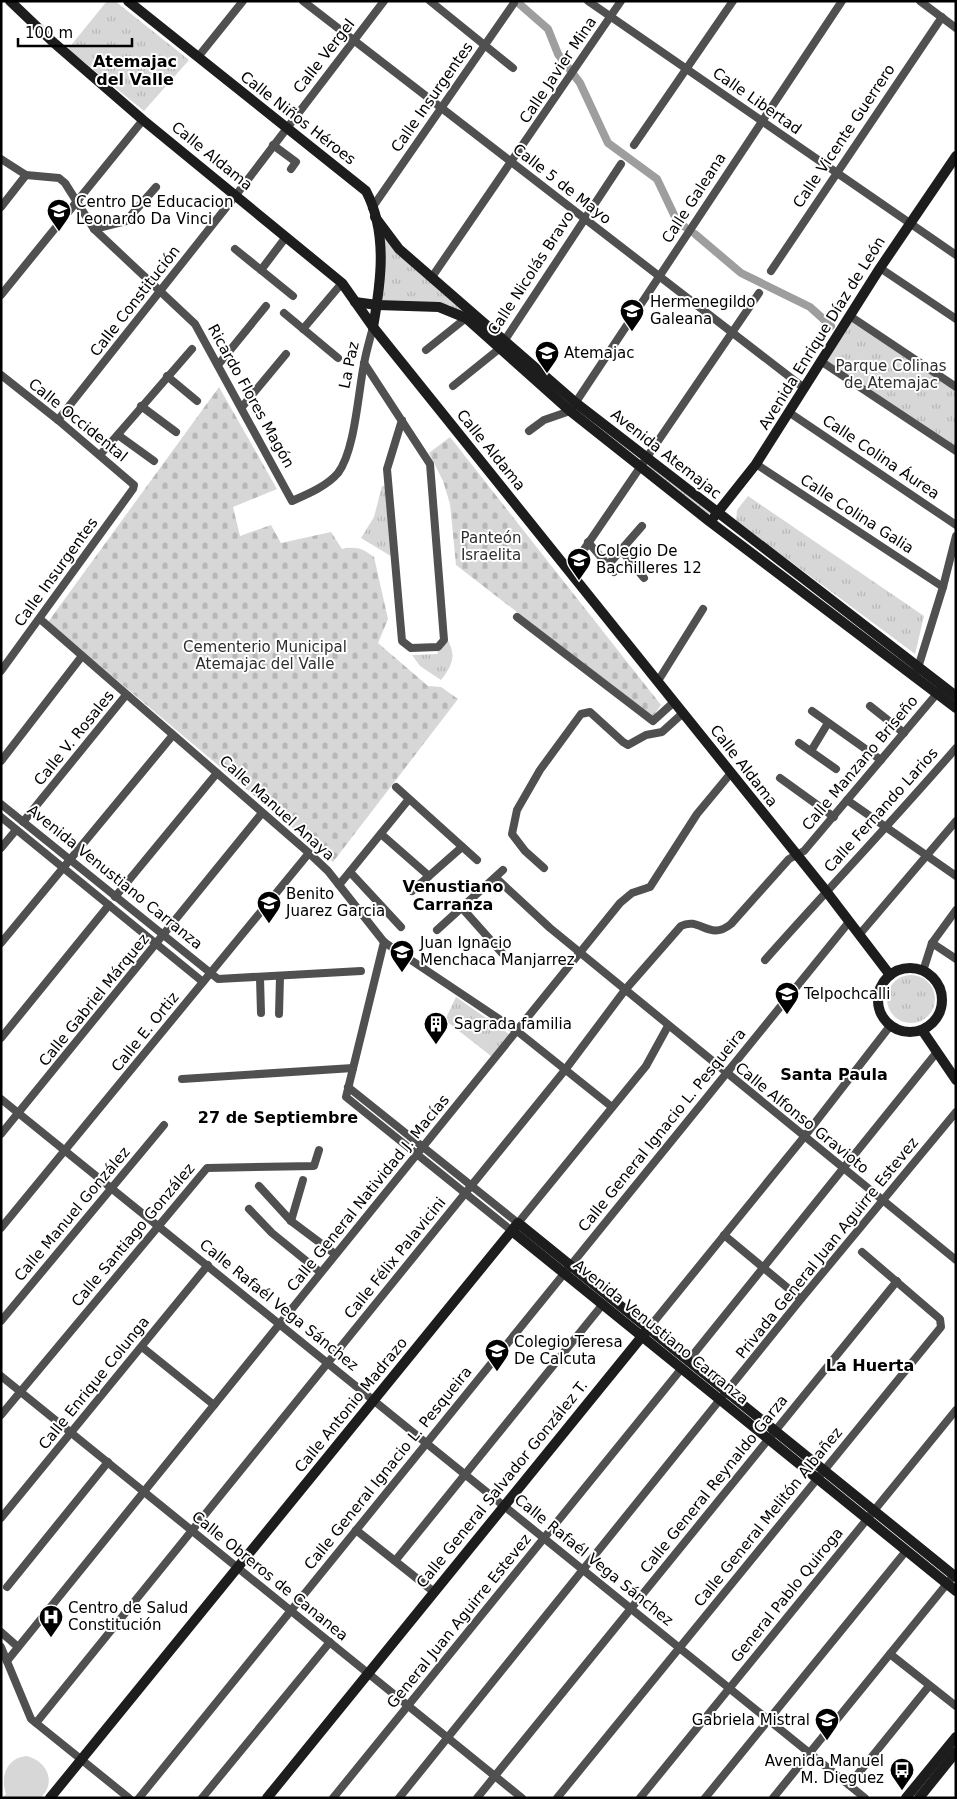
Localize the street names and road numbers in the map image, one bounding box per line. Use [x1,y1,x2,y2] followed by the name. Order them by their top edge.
[516,13,600,127] street label: Calle Javier Mina
[289,15,359,97] street label: Calle Vergel
[387,38,477,156] street label: Calle Insurgentes
[789,61,899,211] street label: Calle Vicente Guerrero
[709,64,805,138] street label: Calle Libertad
[237,67,359,169] street label: Calle Niños Héroes
[168,118,256,194] street label: Calle Aldama
[509,140,615,228] street label: Calle 5 de Mayo
[658,149,730,247] street label: Calle Galeana
[484,208,578,338] street label: Calle Nicolás Bravo
[755,233,889,433] street label: Avenida Enrique Díaz de León
[86,242,184,360] street label: Calle Constitución
[204,321,298,471] street label: Ricardo Flores Magón
[335,340,363,390] street label: La Paz
[25,375,131,465] street label: Calle Occidental
[607,405,725,503] street label: Avenida Atemajac
[453,406,529,494] street label: Calle Aldama
[819,410,944,503] street label: Calle Colina Áurea
[797,471,917,557] street label: Calle Colina Galia
[10,514,102,630] street label: Calle Insurgentes
[30,687,118,789] street label: Calle V. Rosales
[798,692,922,834] street label: Calle Manzano Briseño
[706,721,782,811] street label: Calle Aldama
[820,744,942,876] street label: Calle Fernando Larios
[216,752,338,864] street label: Calle Manuel Anaya
[24,801,206,953] street label: Avenida Venustiano Carranza
[35,930,153,1070] street label: Calle Gabriel Márquez
[108,989,183,1075] street label: Calle E. Ortiz
[574,1025,750,1235] street label: Calle General Ignacio L. Pesqueira
[732,1059,872,1177] street label: Calle Alfonso Gravioto
[283,1091,453,1295] street label: Calle General Natividad J. Macías
[732,1134,922,1362] street label: Privada General Juan Aguirre Estevez
[10,1143,134,1285] street label: Calle Manuel González
[68,1160,198,1310] street label: Calle Santiago González
[340,1194,450,1322] street label: Calle Félix Palavicini
[196,1235,362,1375] street label: Calle Rafaél Vega Sánchez
[570,1256,752,1408] street label: Avenida Venustiano Carranza
[35,1313,153,1453] street label: Calle Enrique Colunga
[291,1334,411,1476] street label: Calle Antonio Madrazo
[300,1363,476,1573] street label: Calle General Ignacio L. Pesqueira
[413,1377,591,1591] street label: Calle General Salvador González T.
[636,1391,792,1577] street label: Calle General Reynaldo Garza
[690,1424,846,1610] street label: Calle General Melitón Albañez
[511,1490,677,1630] street label: Calle Rafaél Vega Sánchez
[188,1507,352,1645] street label: Calle Obreros de Cananea
[727,1524,847,1666] street label: General Pablo Quiroga
[383,1530,535,1712] street label: General Juan Aguirre Estevez

